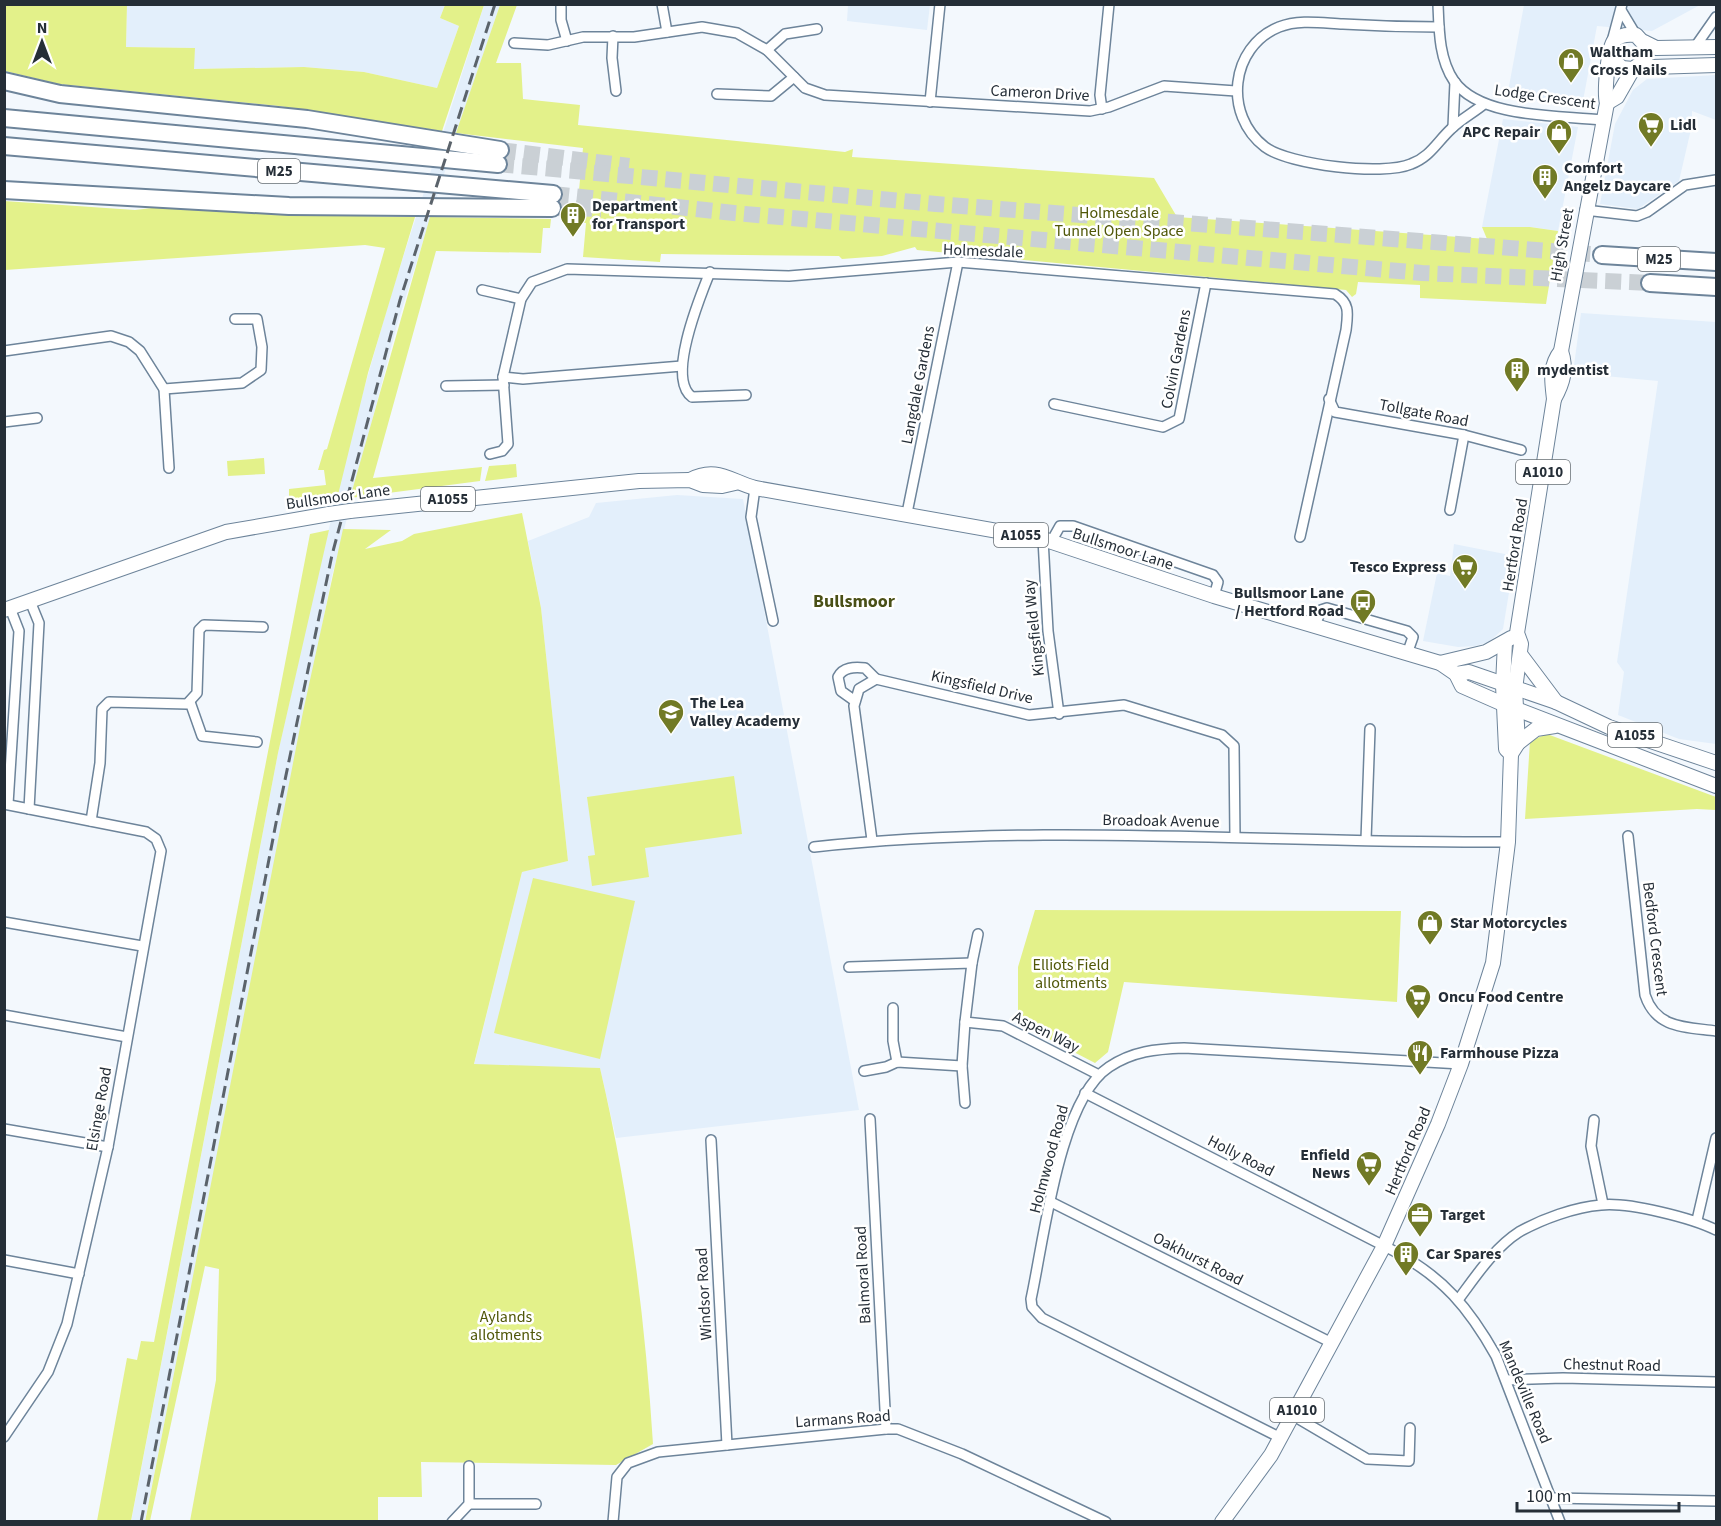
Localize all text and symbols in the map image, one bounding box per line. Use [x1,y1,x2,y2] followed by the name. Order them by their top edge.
[12,12,72,72] north arrow
[37,17,47,39] text: N
[1590,41,1667,81] place label: Waltham Cross Nails
[1556,46,1586,84] shop icon: Waltham Cross Nails
[990,79,1090,107] street label: Cameron Drive
[1493,79,1598,115] street label: Lodge Crescent
[1636,110,1666,148] supermarket icon: Lidl
[1670,114,1697,136] place label: Lidl
[1544,117,1574,155] shop icon: APC Repair
[1462,121,1541,143] place label: APC Repair
[1563,157,1671,197] place label: Comfort Angelz Daycare
[258,159,300,183] road number: M25
[1530,162,1560,200] building icon: Comfort Angelz Daycare
[592,195,685,235] place label: Department for Transport
[558,200,588,238] building icon: Department for Transport
[1055,202,1183,242] park label: Holmesdale Tunnel Open Space
[1545,206,1579,284] street label: High Street
[943,239,1023,263] street label: Holmesdale
[1638,247,1680,271] road number: M25
[1156,307,1196,411] street label: Colvin Gardens
[896,324,940,446] street label: Langdale Gardens
[1502,355,1532,393] building icon: mydentist
[1537,359,1609,381] place label: mydentist
[1377,394,1471,432] street label: Tollgate Road
[1516,460,1570,484] road number: A1010
[285,479,392,515] street label: Bullsmoor Lane
[421,487,475,511] road number: A1055
[1497,497,1533,593] street label: Hertford Road
[1070,522,1176,576] street label: Bullsmoor Lane
[994,523,1048,547] road number: A1055
[1450,552,1480,590] supermarket icon: Tesco Express
[1350,556,1446,578] place label: Tesco Express
[1018,578,1050,678] street label: Kingsfield Way
[1234,582,1344,622] place label: Bullsmoor Lane / Hertford Road
[1348,587,1378,625] bus stop icon: Bullsmoor Lane / Hertford Road
[813,589,896,614] district label: Bullsmoor
[929,665,1035,709] street label: Kingsfield Drive
[689,692,801,732] place label: The Lea Valley Academy
[656,697,686,735] school or university icon: The Lea Valley Academy
[1608,723,1662,747] road number: A1055
[1102,809,1220,833] street label: Broadoak Avenue
[1637,881,1673,998] street label: Bedford Crescent
[1415,908,1445,946] shop icon: Star Motorcycles
[1450,912,1567,934] place label: Star Motorcycles
[1033,954,1109,994] park label: Elliots Field allotments
[1403,982,1433,1020] supermarket icon: Oncu Food Centre
[1438,986,1563,1008] place label: Oncu Food Centre
[1009,1006,1084,1058] street label: Aspen Way
[1405,1038,1435,1076] restaurant icon: Farmhouse Pizza
[1440,1042,1559,1064] place label: Farmhouse Pizza
[81,1065,117,1153] street label: Elsinge Road
[1024,1102,1074,1216] street label: Holmwood Road
[1379,1103,1437,1199] street label: Hertford Road
[1204,1130,1278,1182] street label: Holly Road
[1300,1144,1350,1184] place label: Enfield News
[1354,1149,1384,1187] supermarket icon: Enfield News
[1405,1200,1435,1238] office icon: Target
[1440,1204,1485,1226] place label: Target
[849,1225,877,1325] street label: Balmoral Road
[1149,1227,1247,1291] street label: Oakhurst Road
[1391,1239,1421,1277] building icon: Car Spares
[1426,1243,1501,1265] place label: Car Spares
[691,1247,717,1341] street label: Windsor Road
[470,1306,542,1346] park label: Aylands allotments
[1493,1337,1557,1447] street label: Mandeville Road
[1563,1353,1661,1377] street label: Chestnut Road
[1270,1398,1324,1422] road number: A1010
[794,1405,892,1433] street label: Larmans Road
[1517,1475,1679,1513] scale bar
[1526,1484,1571,1509] text: 100 m

